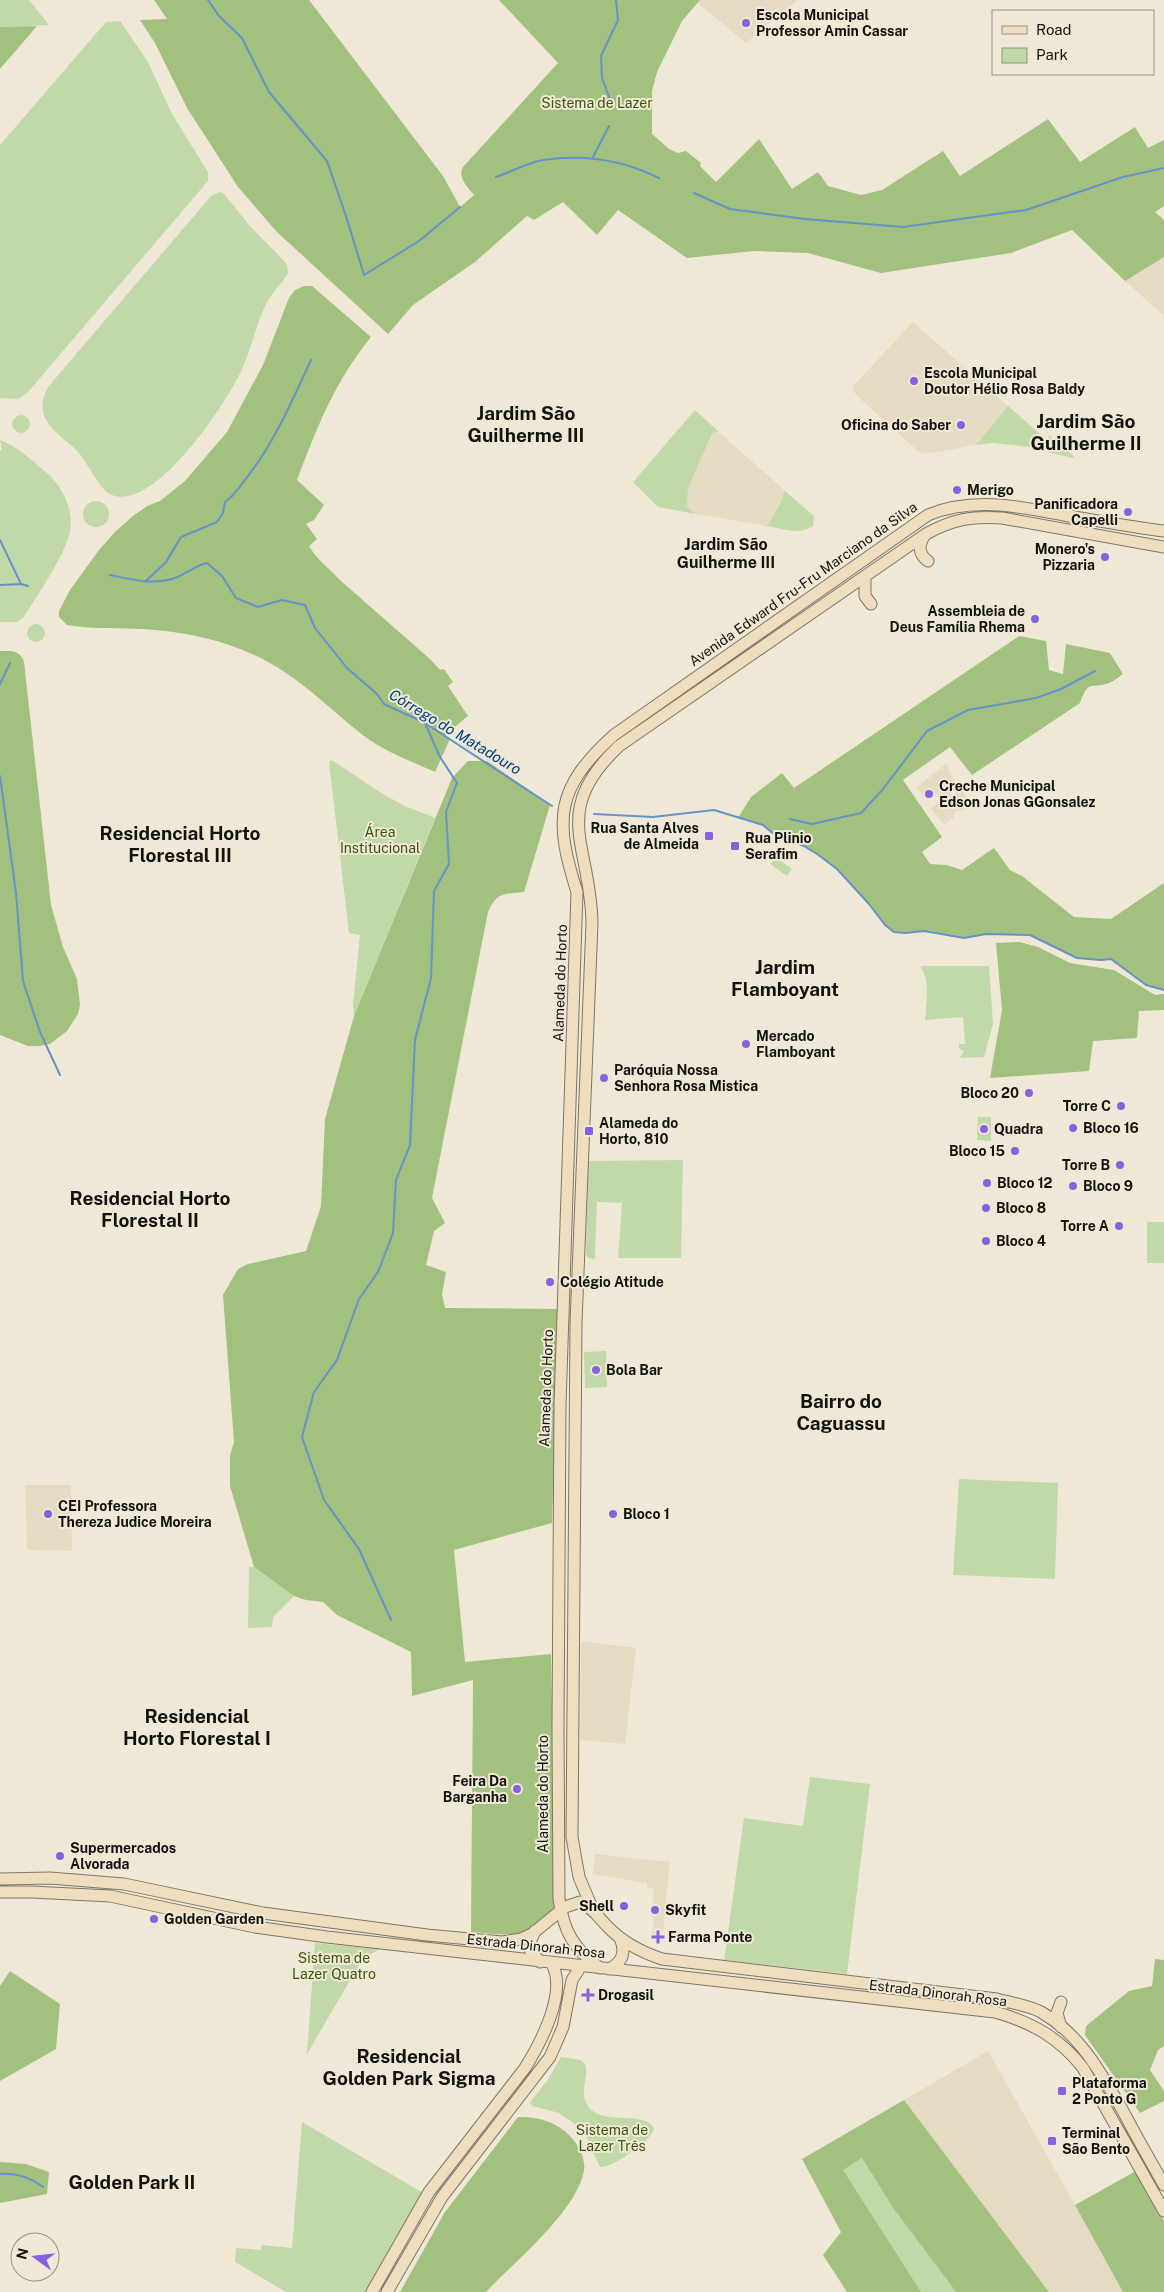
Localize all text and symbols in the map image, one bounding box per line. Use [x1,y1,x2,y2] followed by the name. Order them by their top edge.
[756,7,908,39] place label: Escola Municipal Professor Amin Cassar
[992,10,1154,75] legend
[740,17,752,29] marker: Escola Municipal Professor Amin Cassar
[1036,21,1072,38] text: Road
[1036,46,1068,63] text: Park
[541,95,653,111] park label: Sistema de Lazer
[924,365,1085,397] place label: Escola Municipal Doutor Hélio Rosa Baldy
[908,375,920,387] marker: Escola Municipal Doutor Hélio Rosa Baldy
[468,402,584,446] district label: Jardim São Guilherme III
[1031,410,1142,454] district label: Jardim São Guilherme II
[841,417,951,433] place label: Oficina do Saber
[955,419,967,431] marker: Oficina do Saber
[967,482,1014,498] place label: Merigo
[951,484,963,496] marker: Merigo
[1034,496,1118,528] place label: Panificadora Capelli
[686,499,920,669] street label: Avenida Edward Fru-Fru Marciano da Silva
[1122,506,1134,518] marker: Panificadora Capelli
[677,535,775,572] district label: Jardim São Guilherme III
[1035,541,1095,573] place label: Monero's Pizzaria
[1099,551,1111,563] marker: Monero's Pizzaria
[890,603,1025,635] place label: Assembleia de Deus Família Rhema
[1029,613,1041,625] marker: Assembleia de Deus Família Rhema
[386,685,524,778] water label: Córrego do Matadouro
[939,778,1095,810] place label: Creche Municipal Edson Jonas GGonsalez
[923,788,935,800] marker: Creche Municipal Edson Jonas GGonsalez
[591,820,699,852] place label: Rua Santa Alves de Almeida
[100,822,261,866] district label: Residencial Horto Florestal III
[340,823,420,856] park label: Área Institucional
[703,830,715,842] marker: Rua Santa Alves de Almeida
[745,830,812,862] place label: Rua Plinio Serafim
[729,840,741,852] marker: Rua Plinio Serafim
[550,924,570,1042] street label: Alameda do Horto
[731,956,839,1000] district label: Jardim Flamboyant
[756,1028,836,1060] place label: Mercado Flamboyant
[740,1038,752,1050] marker: Mercado Flamboyant
[614,1062,758,1094] place label: Paróquia Nossa Senhora Rosa Mistica
[598,1072,610,1084] marker: Paróquia Nossa Senhora Rosa Mistica
[960,1085,1019,1101] place label: Bloco 20
[1023,1087,1035,1099] marker: Bloco 20
[1063,1098,1111,1114] place label: Torre C
[1115,1100,1127,1112] marker: Torre C
[599,1115,678,1147] place label: Alameda do Horto, 810
[1083,1120,1139,1136] place label: Bloco 16
[994,1121,1043,1137] place label: Quadra
[1067,1122,1079,1134] marker: Bloco 16
[978,1123,990,1135] marker: Quadra
[583,1125,595,1137] marker: Alameda do Horto, 810
[949,1143,1005,1159] place label: Bloco 15
[1009,1145,1021,1157] marker: Bloco 15
[1062,1157,1110,1173] place label: Torre B
[1114,1159,1126,1171] marker: Torre B
[997,1175,1053,1191] place label: Bloco 12
[981,1177,993,1189] marker: Bloco 12
[1083,1178,1133,1194] place label: Bloco 9
[1067,1180,1079,1192] marker: Bloco 9
[70,1187,231,1231] district label: Residencial Horto Florestal II
[996,1200,1046,1216] place label: Bloco 8
[980,1202,992,1214] marker: Bloco 8
[1061,1218,1109,1234] place label: Torre A
[1113,1220,1125,1232] marker: Torre A
[996,1233,1046,1249] place label: Bloco 4
[980,1235,992,1247] marker: Bloco 4
[560,1274,664,1290] place label: Colégio Atitude
[544,1276,556,1288] marker: Colégio Atitude
[536,1329,556,1447] street label: Alameda do Horto
[606,1362,663,1378] place label: Bola Bar
[590,1364,602,1376] marker: Bola Bar
[796,1390,886,1434] district label: Bairro do Caguassu
[58,1498,212,1530] place label: CEI Professora Thereza Judice Moreira
[623,1506,670,1522] place label: Bloco 1
[42,1508,54,1520] marker: CEI Professora Thereza Judice Moreira
[607,1508,619,1520] marker: Bloco 1
[123,1705,271,1749] district label: Residencial Horto Florestal I
[535,1735,551,1853] street label: Alameda do Horto
[443,1773,507,1805] place label: Feira Da Barganha
[511,1783,523,1795] marker: Feira Da Barganha
[70,1840,176,1872] place label: Supermercados Alvorada
[54,1850,66,1862] marker: Supermercados Alvorada
[579,1898,614,1914] place label: Shell
[618,1900,630,1912] marker: Shell
[665,1902,706,1918] place label: Skyfit
[649,1904,661,1916] marker: Skyfit
[164,1911,264,1927] place label: Golden Garden
[148,1913,160,1925] marker: Golden Garden
[668,1929,752,1945] place label: Farma Ponte
[466,1931,606,1961] street label: Estrada Dinorah Rosa
[652,1931,664,1943] marker: Farma Ponte
[292,1950,376,1982] park label: Sistema de Lazer Quatro
[868,1977,1008,2009] street label: Estrada Dinorah Rosa
[598,1987,654,2003] place label: Drogasil
[582,1989,594,2001] marker: Drogasil
[323,2045,495,2089] district label: Residencial Golden Park Sigma
[1072,2075,1147,2107] place label: Plataforma 2 Ponto G
[1056,2085,1068,2097] marker: Plataforma 2 Ponto G
[576,2122,648,2154] park label: Sistema de Lazer Três
[1062,2125,1130,2157] place label: Terminal São Bento
[1046,2135,1058,2147] marker: Terminal São Bento
[69,2171,195,2193] district label: Golden Park II
[10,2232,60,2282] north arrow
[13,2246,32,2261] text: N

